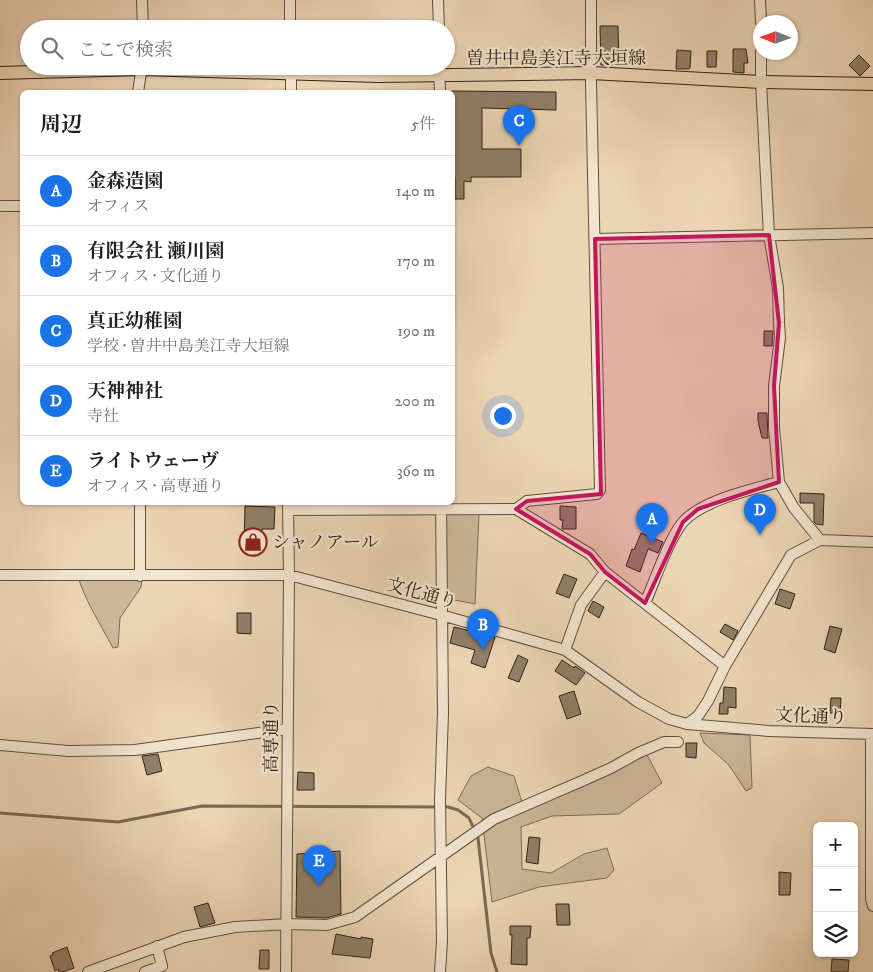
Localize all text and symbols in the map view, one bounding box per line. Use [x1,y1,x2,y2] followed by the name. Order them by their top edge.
[753,15,798,60] north arrow
[20,20,455,75] search box
[38,34,66,62] icon: search
[78,39,173,62] text: ここで検索
[466,48,646,70] street label: 曽井中島美江寺大垣線
[503,105,535,146] pin: C
[40,112,82,138] text: 周辺
[411,114,435,134] text: 5件
[87,170,163,193] text: 金森造園
[51,181,61,201] text: A
[396,181,435,201] text: 140 m
[87,196,149,216] text: オフィス
[87,240,224,263] text: 有限会社 瀬川園
[51,251,61,271] text: B
[397,251,435,271] text: 170 m
[87,266,224,286] text: オフィス · 文化通り
[87,310,182,333] text: 真正幼稚園
[51,321,61,341] text: C
[397,321,435,341] text: 190 m
[87,336,290,356] text: 学校 · 曽井中島美江寺大垣線
[87,380,163,403] text: 天神神社
[50,391,62,411] text: D
[394,391,435,411] text: 200 m
[490,403,516,429] your location
[87,406,119,426] text: 寺社
[87,450,219,473] text: ライトウェーヴ
[50,461,62,481] text: E
[397,461,435,481] text: 360 m
[87,476,224,496] text: オフィス · 高専通り
[744,494,776,535] pin: D
[636,503,668,544] pin: A
[238,527,268,557] shop icon: シャノアール
[272,532,379,554] place label: シャノアール
[384,574,459,614] street label: 文化通り
[467,609,499,650] pin: B
[261,701,283,773] street label: 高専通り
[775,705,847,729] street label: 文化通り
[813,822,858,957] map controls
[813,822,858,867] button: +
[303,845,335,886] pin: E
[813,867,858,912] button: −
[813,912,858,957] button: layers

